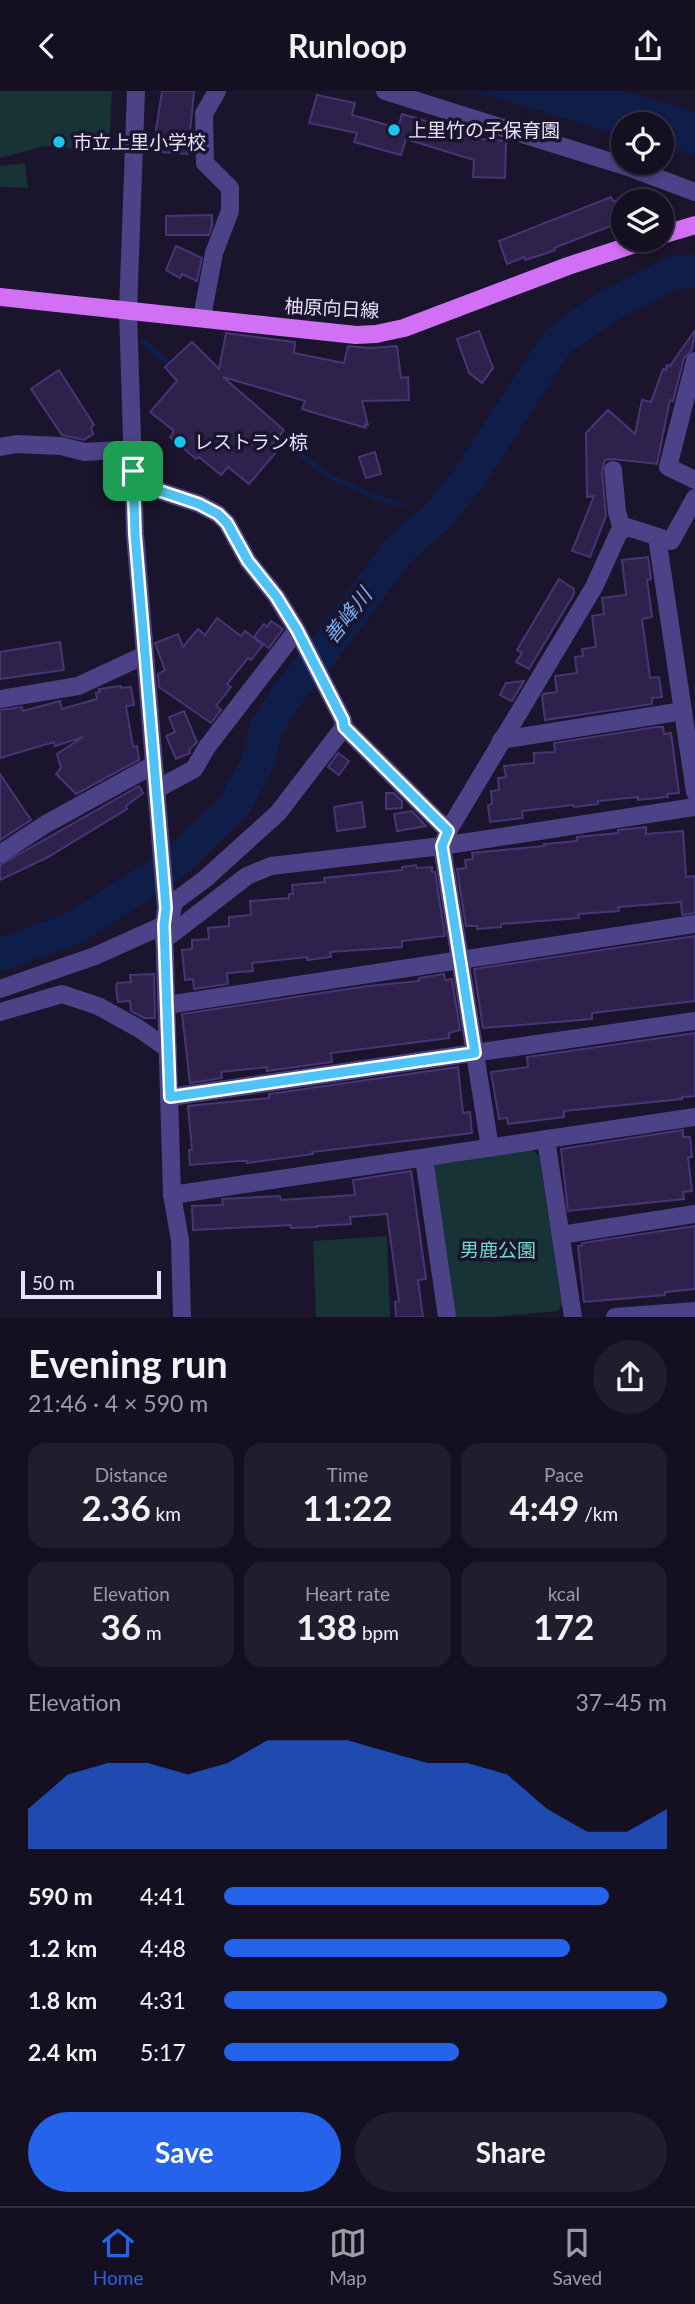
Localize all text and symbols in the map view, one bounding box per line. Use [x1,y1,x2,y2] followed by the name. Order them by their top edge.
[288,26,407,65] text: Runloop
[28,27,66,65] icon: back
[629,27,667,65] icon: share
[611,112,674,252] map controls
[611,112,674,175] button: locate
[408,118,560,141] place label: 上里竹の子保育園
[386,122,402,138] marker: 上里竹の子保育園
[73,130,206,153] place label: 市立上里小学校
[51,134,67,150] marker: 市立上里小学校
[611,189,674,252] button: layers
[284,294,380,321] street label: 柚原向日線
[194,430,308,453] place label: レストラン椋
[172,434,188,450] marker: レストラン椋
[103,441,163,501] pin
[114,452,152,490] icon: arrive
[318,581,377,648] water label: 善峰川
[460,1238,536,1261] park label: 男鹿公園
[21,1268,161,1300] scale bar
[32,1271,75,1294] text: 50 m
[28,1340,228,1386] text: Evening run
[593,1340,667,1414] button: share
[28,1389,208,1417] text: 21:46 · 4 × 590 m
[95,1463,168,1486] text: Distance
[327,1463,368,1486] text: Time
[544,1463,584,1486] text: Pace
[81,1486,151,1528] text: 2.36
[302,1486,393,1528] text: 11:22
[509,1486,579,1528] text: 4:49
[151,1502,181,1525] text: km
[579,1502,618,1525] text: /km
[93,1582,170,1605] text: Elevation
[305,1582,390,1605] text: Heart rate
[548,1582,580,1605] text: kcal
[101,1605,141,1647] text: 36
[296,1605,357,1647] text: 138
[533,1605,594,1647] text: 172
[141,1621,162,1644] text: m
[357,1621,399,1644] text: bpm
[28,1688,121,1716] text: Elevation
[575,1688,667,1716] text: 37–45 m
[28,1882,93,1910] text: 590 m
[140,1882,186,1910] text: 4:41
[28,1934,97,1962] text: 1.2 km
[140,1934,186,1962] text: 4:48
[28,1986,97,2014] text: 1.8 km
[140,1986,186,2014] text: 4:31
[28,2038,97,2066] text: 2.4 km
[140,2038,186,2066] text: 5:17
[28,2112,341,2192] button: Save
[355,2112,667,2192] button: Share
[93,2224,143,2289] tab: Home
[329,2224,367,2289] tab: Map
[553,2224,602,2289] tab: Saved

